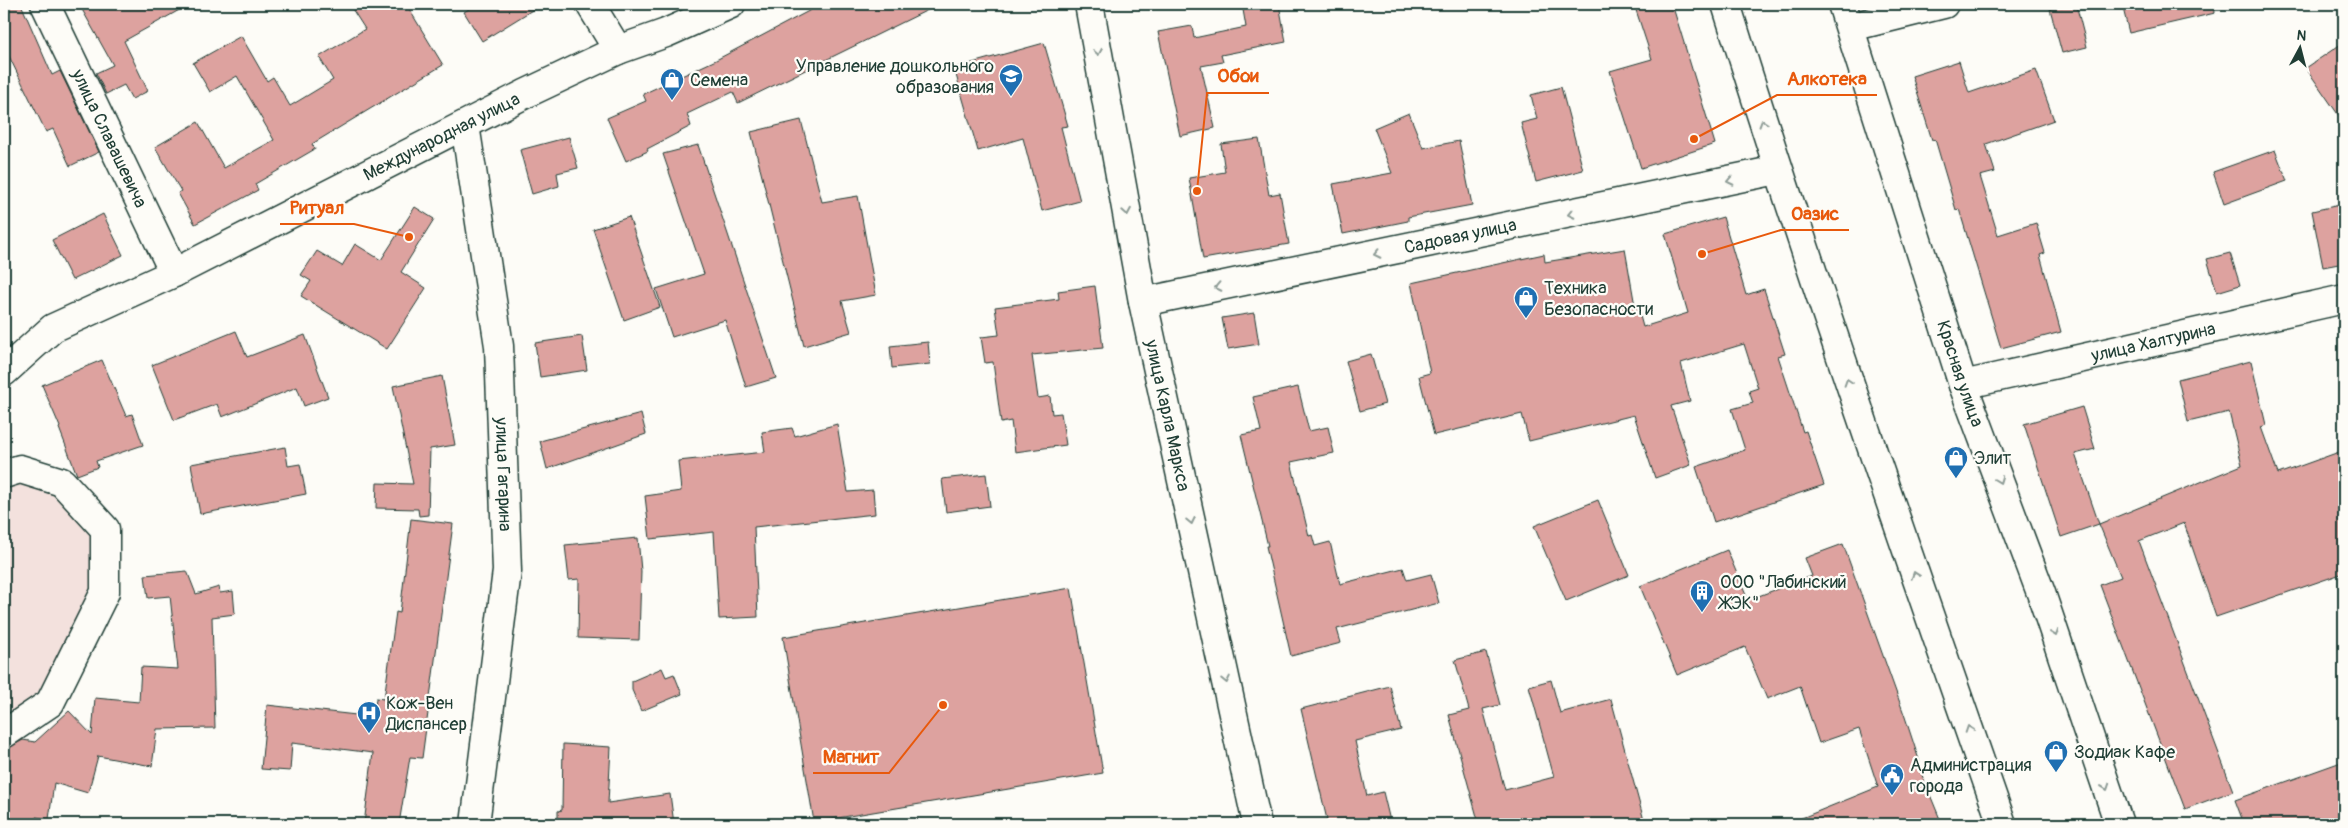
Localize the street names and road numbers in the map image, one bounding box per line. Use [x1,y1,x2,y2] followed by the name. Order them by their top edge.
[66,65,152,212] street label: улица Славашевича
[359,88,524,187] street label: Международная улица
[1402,214,1519,259] street label: Садовая улица
[2088,317,2218,368] street label: улица Халтурина
[1931,318,1989,430] street label: Красная улица
[1139,337,1195,493] street label: улица Карла Маркса
[490,416,517,532] street label: улица Гагарина

